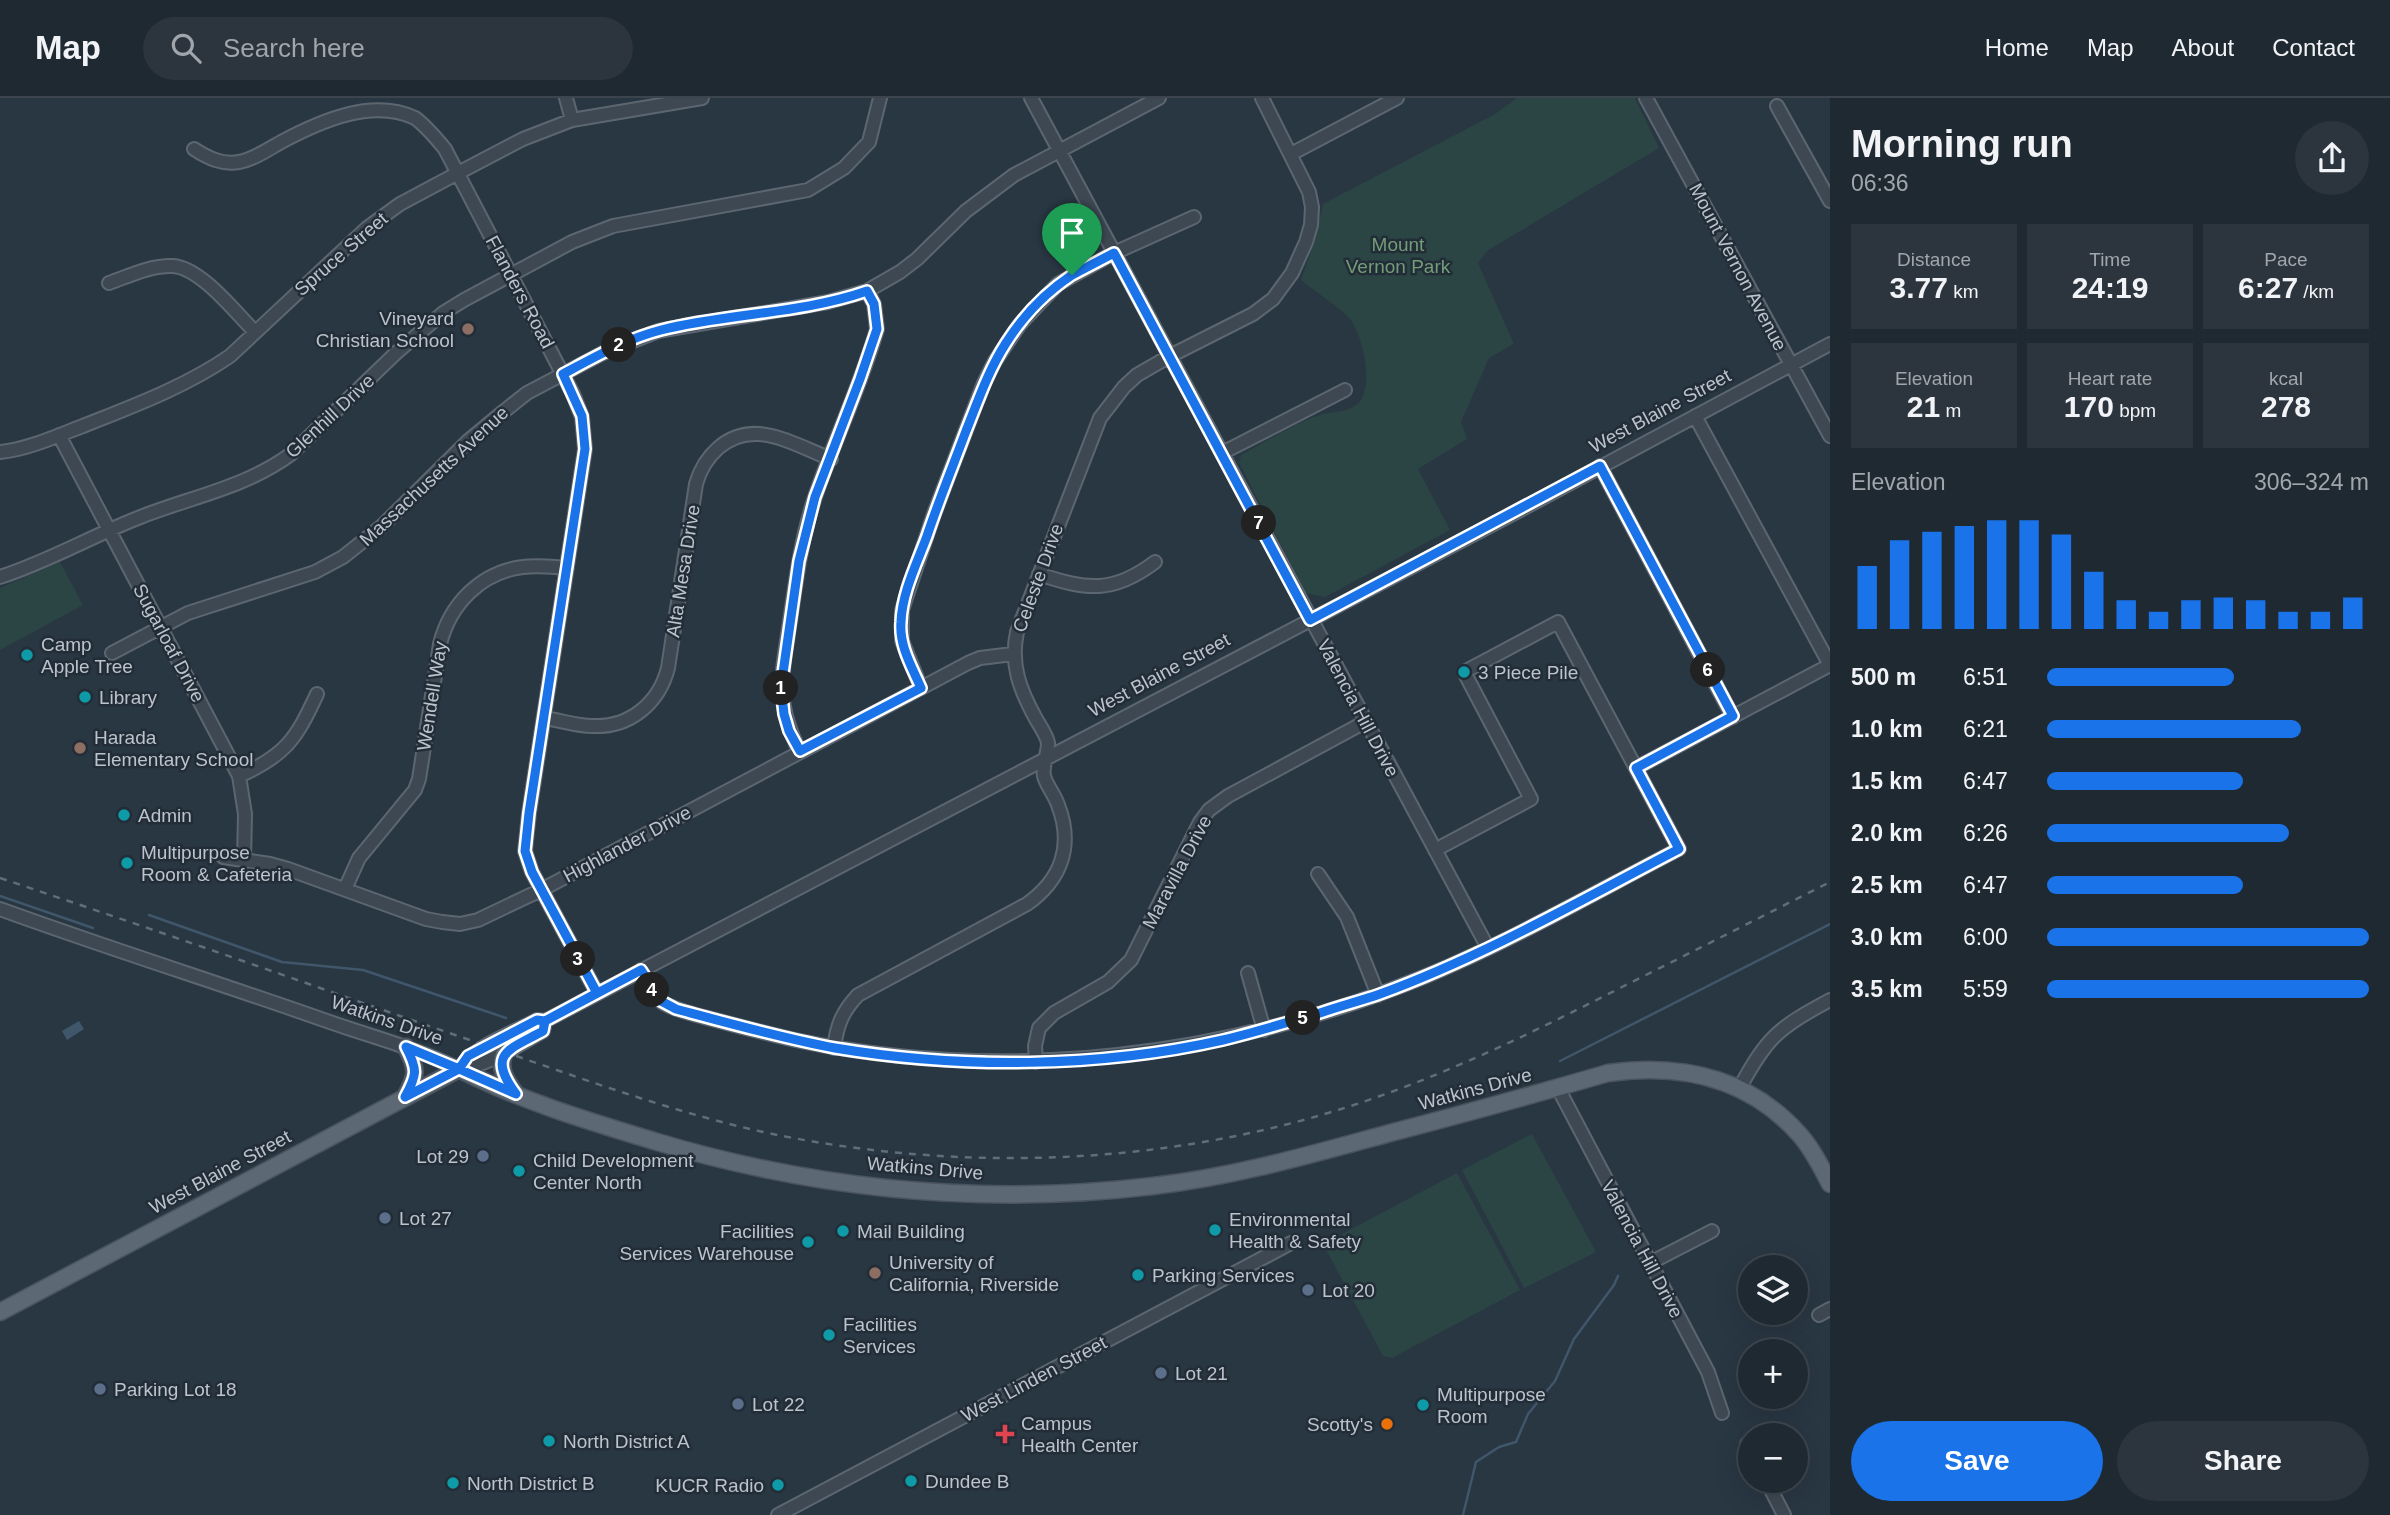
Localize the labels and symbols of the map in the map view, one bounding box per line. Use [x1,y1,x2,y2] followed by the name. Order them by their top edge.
[1685,180,1791,354] street label: Mount Vernon Avenue
[1042,203,1102,275] pin
[290,207,392,300] street label: Spruce Street
[481,232,559,352] street label: Flanders Road
[1346,234,1451,277] park label: Mount Vernon Park
[316,308,454,351] place label: Vineyard Christian School
[460,321,476,337] marker: Vineyard Christian School
[602,328,636,362] pin: 2
[1586,365,1735,457] street label: West Blaine Street
[282,370,378,462] street label: Glenhill Drive
[356,402,512,550] street label: Massachusetts Avenue
[662,503,704,639] street label: Alta Mesa Drive
[1242,506,1276,540] pin: 7
[1009,521,1067,635] street label: Celeste Drive
[129,580,209,706] street label: Sugarloaf Drive
[1085,629,1234,721] street label: West Blaine Street
[41,634,133,677] place label: Camp Apple Tree
[1313,636,1403,780] street label: Valencia Hill Drive
[413,639,451,752] street label: Wendell Way
[19,647,35,663] marker: Camp Apple Tree
[1690,652,1726,688] pin: 6
[1478,662,1578,683] place label: 3 Piece Pile
[1456,664,1472,680] marker: 3 Piece Pile
[764,670,798,706] pin: 1
[99,687,158,708] place label: Library
[77,689,93,705] marker: Library
[94,727,253,770] place label: Harada Elementary School
[72,740,88,756] marker: Harada Elementary School
[560,802,694,886] street label: Highlander Drive
[138,805,192,826] place label: Admin
[116,807,132,823] marker: Admin
[1138,812,1216,932] street label: Maravilla Drive
[141,842,292,885] place label: Multipurpose Room & Cafeteria
[119,855,135,871] marker: Multipurpose Room & Cafeteria
[560,942,596,976] pin: 3
[634,972,670,1008] pin: 4
[329,991,445,1049] street label: Watkins Drive
[1286,1000,1320,1035] pin: 5
[1416,1064,1534,1114] street label: Watkins Drive
[146,1126,295,1218] street label: West Blaine Street
[416,1146,469,1167] place label: Lot 29
[475,1148,491,1164] marker: Lot 29
[533,1150,694,1193] place label: Child Development Center North
[866,1152,984,1184] street label: Watkins Drive
[511,1163,527,1179] marker: Child Development Center North
[1597,1177,1687,1321] street label: Valencia Hill Drive
[399,1208,452,1229] place label: Lot 27
[1229,1209,1362,1252] place label: Environmental Health & Safety
[377,1210,393,1226] marker: Lot 27
[619,1221,794,1264] place label: Facilities Services Warehouse
[857,1221,965,1242] place label: Mail Building
[1207,1222,1223,1238] marker: Environmental Health & Safety
[835,1223,851,1239] marker: Mail Building
[800,1234,816,1250] marker: Facilities Services Warehouse
[889,1252,1059,1295] place label: University of California, Riverside
[867,1265,883,1281] marker: University of California, Riverside
[1152,1265,1295,1286] place label: Parking Services
[1130,1267,1146,1283] marker: Parking Services
[1322,1280,1375,1301] place label: Lot 20
[1300,1282,1316,1298] marker: Lot 20
[843,1314,917,1357] place label: Facilities Services
[821,1327,837,1343] marker: Facilities Services
[958,1332,1111,1426] street label: West Linden Street
[1175,1363,1228,1384] place label: Lot 21
[1153,1365,1169,1381] marker: Lot 21
[114,1379,237,1400] place label: Parking Lot 18
[92,1381,108,1397] marker: Parking Lot 18
[1437,1384,1546,1427] place label: Multipurpose Room
[752,1394,805,1415] place label: Lot 22
[730,1396,746,1412] marker: Lot 22
[1415,1397,1431,1413] marker: Multipurpose Room
[1021,1413,1139,1456] place label: Campus Health Center
[1307,1414,1373,1435] place label: Scotty's
[1379,1416,1395,1432] marker: Scotty's
[995,1424,1015,1444] marker: Campus Health Center
[563,1431,690,1452] place label: North District A
[541,1433,557,1449] marker: North District A
[925,1471,1010,1492] place label: Dundee B
[467,1473,595,1494] place label: North District B
[903,1473,919,1489] marker: Dundee B
[445,1475,461,1491] marker: North District B
[655,1475,764,1496] place label: KUCR Radio
[770,1477,786,1493] marker: KUCR Radio

